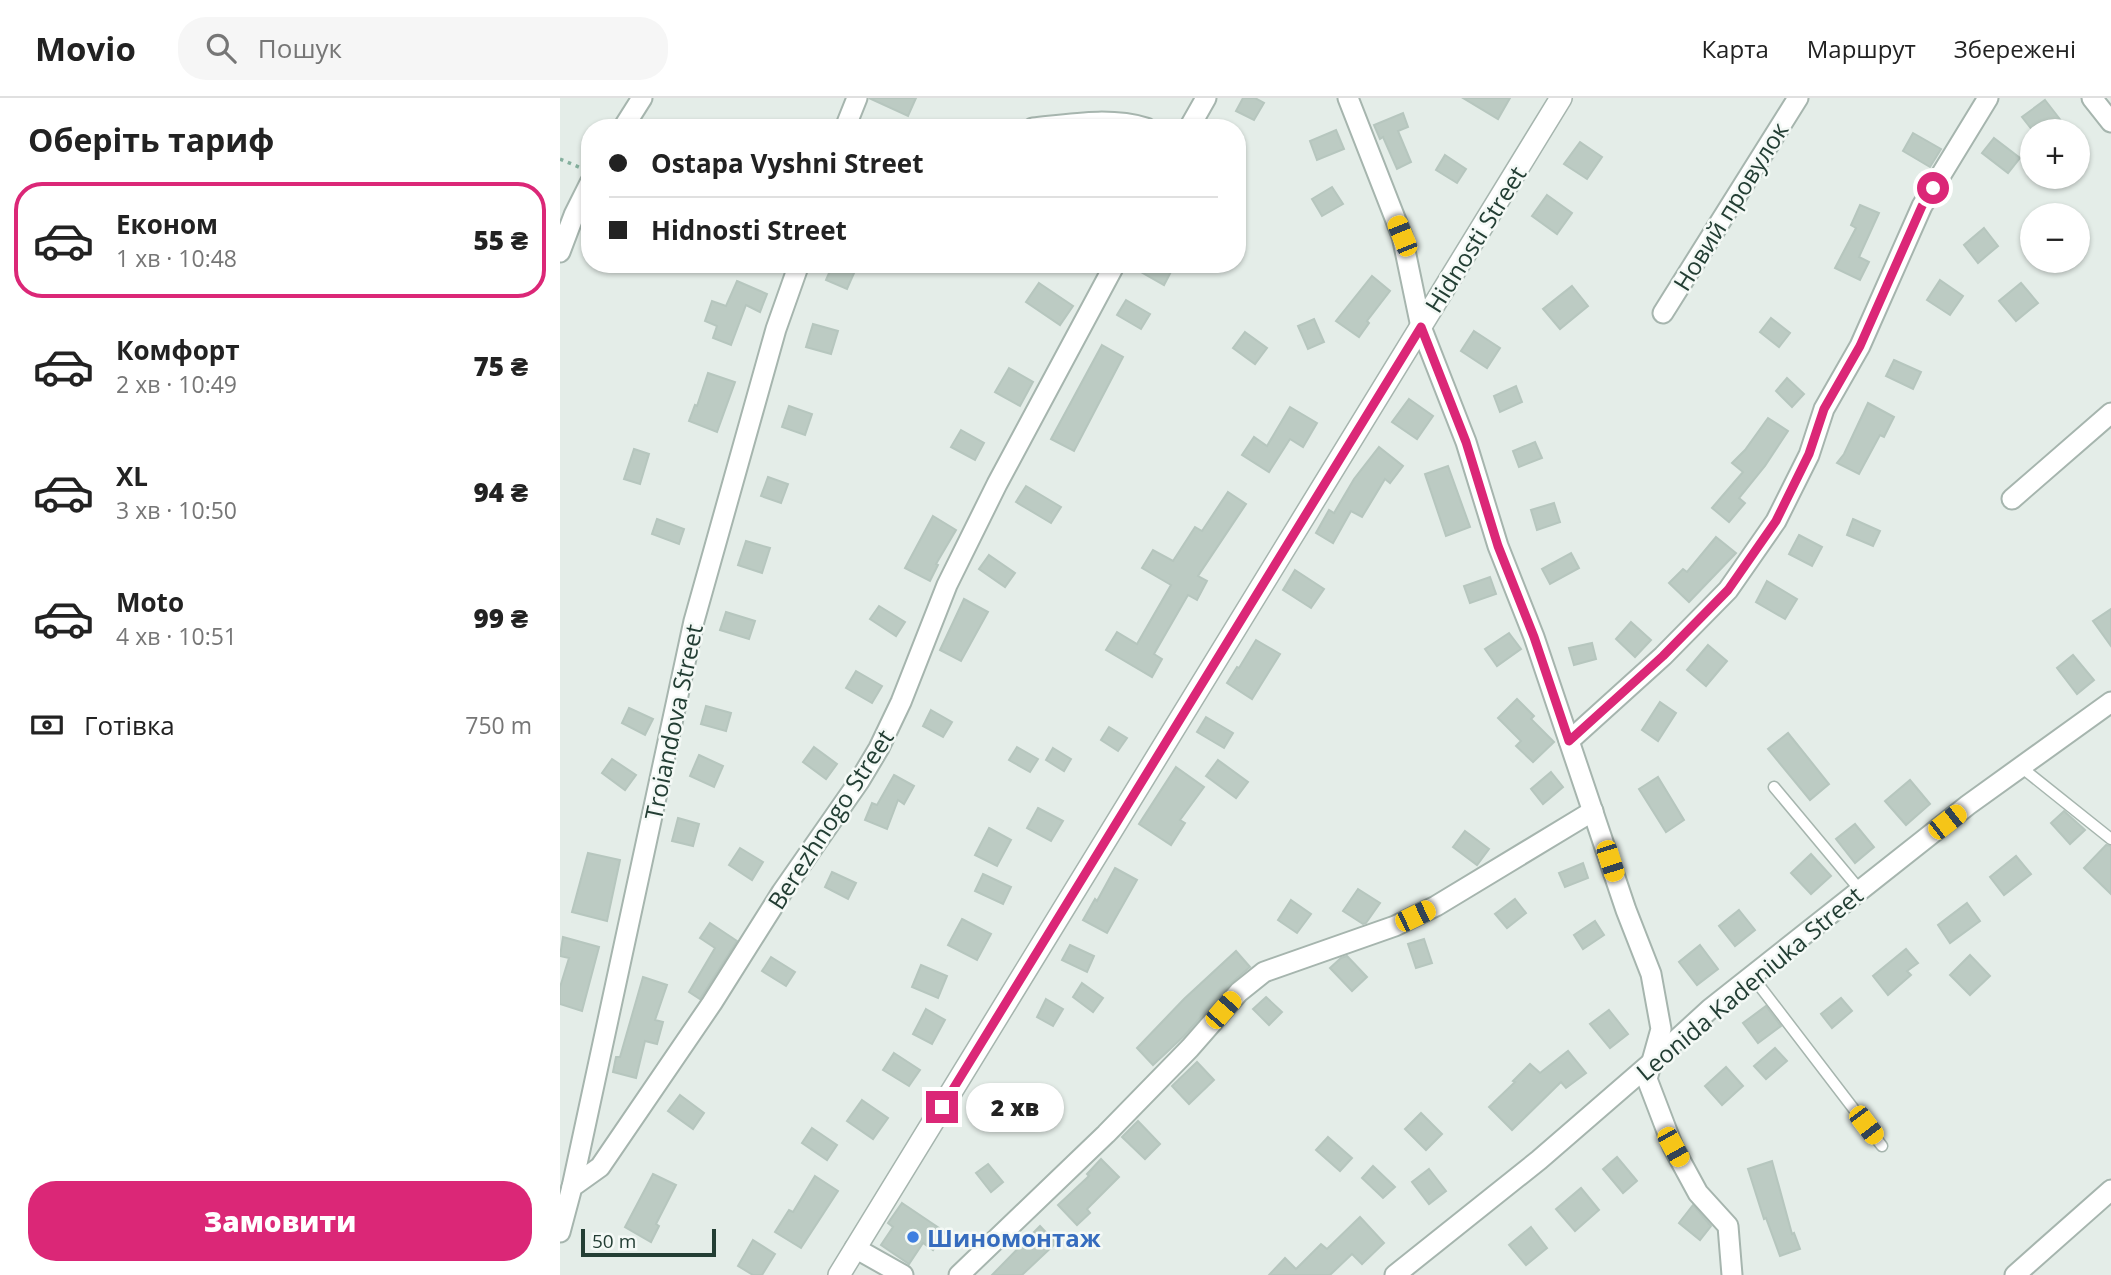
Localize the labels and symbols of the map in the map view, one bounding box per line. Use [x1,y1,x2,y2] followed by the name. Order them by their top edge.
[1665,115,1795,297] street label: Новий провулок
[1417,159,1533,319] street label: Hidnosti Street
[1917,172,1949,204] route start
[1385,213,1420,259] car
[636,621,710,823] street label: Troiandova Street
[759,723,901,915] street label: Berezhnogo Street
[1924,801,1971,843] car
[1594,838,1627,884] car
[1629,878,1869,1088] street label: Leonida Kadeniuka Street
[1392,897,1439,935] car
[1202,987,1245,1033] car
[966,1082,1064,1132] callout: 2 хв
[926,1091,958,1123] route end
[1845,1102,1888,1148] car
[1654,1124,1693,1170] car
[927,1221,1101,1254] place label: Шиномонтаж
[581,1226,716,1258] scale bar
[905,1229,921,1245] marker: Шиномонтаж

